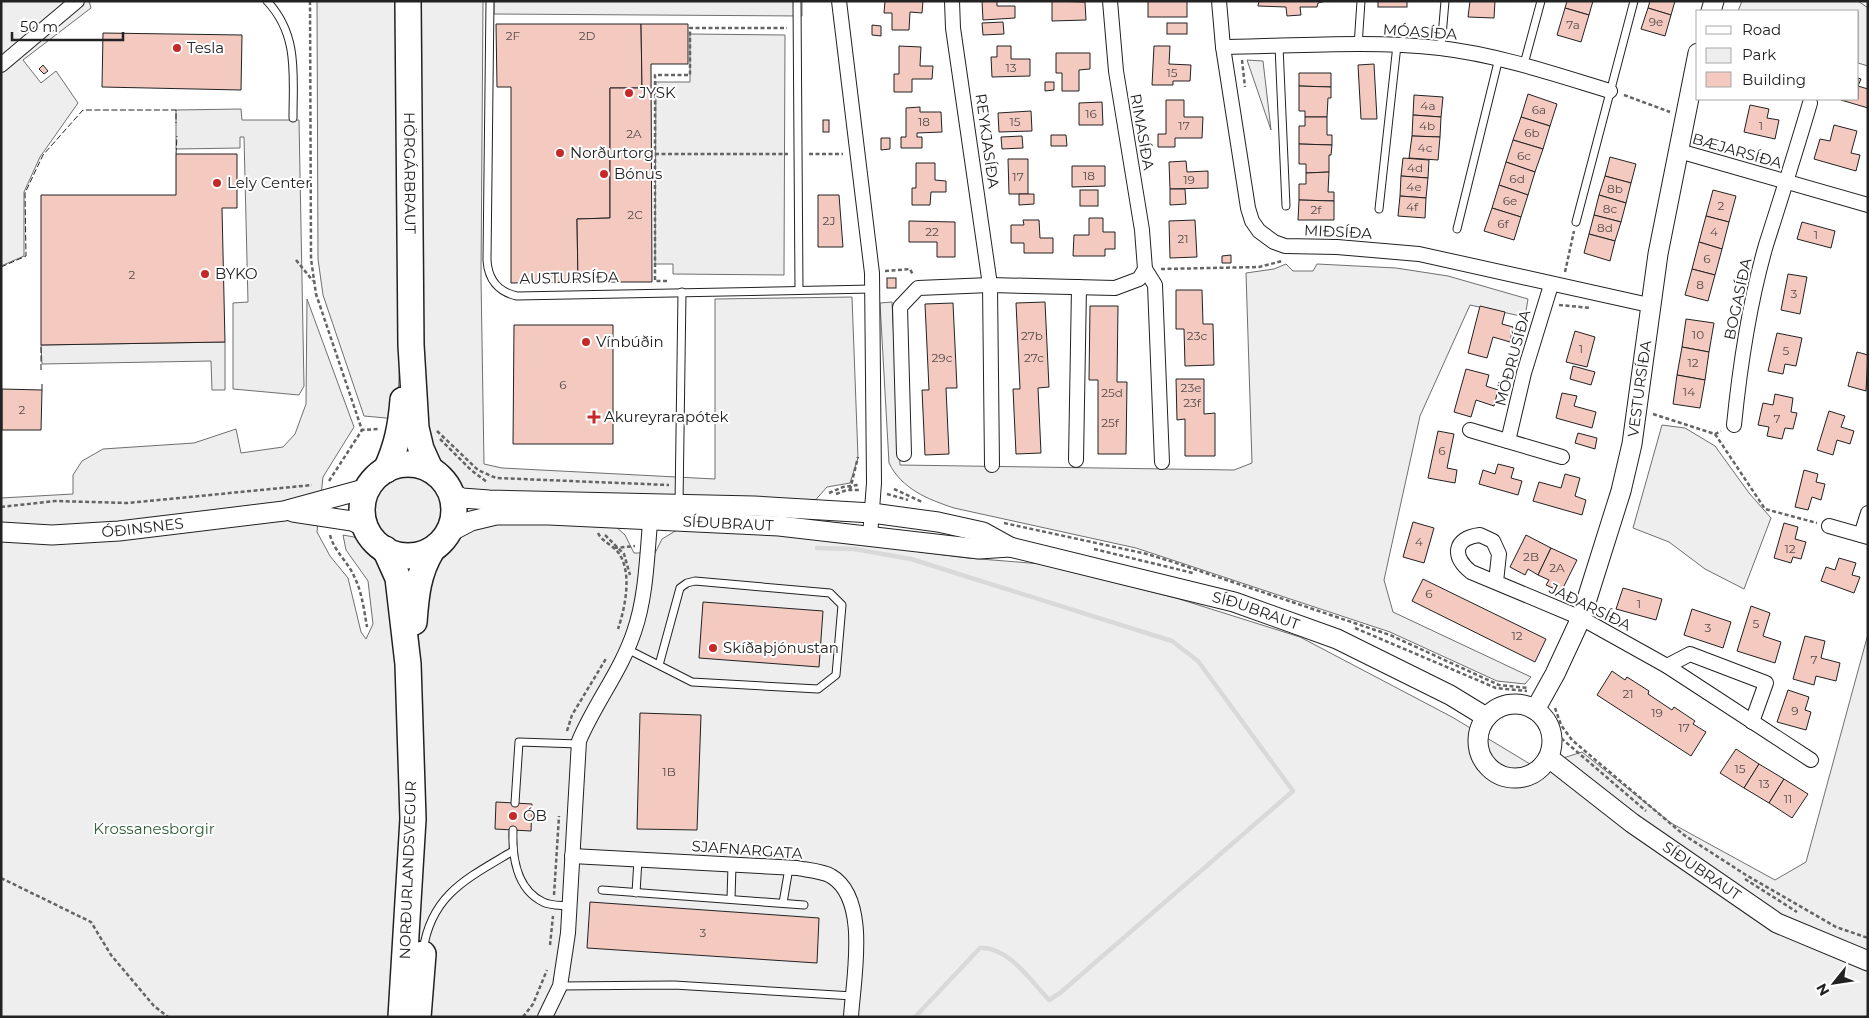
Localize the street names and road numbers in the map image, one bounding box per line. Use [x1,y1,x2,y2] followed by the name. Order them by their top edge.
[1382,19,1458,44] street label: MÓASÍÐA
[971,92,1004,190] street label: REYKJASÍÐA
[1126,92,1159,172] street label: RIMASÍÐA
[400,112,420,234] street label: HÖRGÁRBRAUT
[1690,129,1784,172] street label: BÆJARSÍÐA
[1303,220,1373,243] street label: MIÐSÍÐA
[1720,256,1755,342] street label: BOGASÍÐA
[519,267,619,288] street label: AUSTURSÍÐA
[1491,307,1535,408] street label: MÖÐRUSÍÐA
[1623,339,1655,438] street label: VESTURSÍÐA
[682,511,775,535] street label: SÍÐUBRAUT
[101,513,185,541] street label: ÓÐINSNES
[1545,578,1634,635] street label: JAÐARSÍÐA
[1210,587,1303,634] street label: SÍÐUBRAUT
[395,780,420,960] street label: NORÐURLANDSVEGUR
[691,836,803,863] street label: SJAFNARGATA
[1659,837,1745,905] street label: SÍÐUBRAUT

